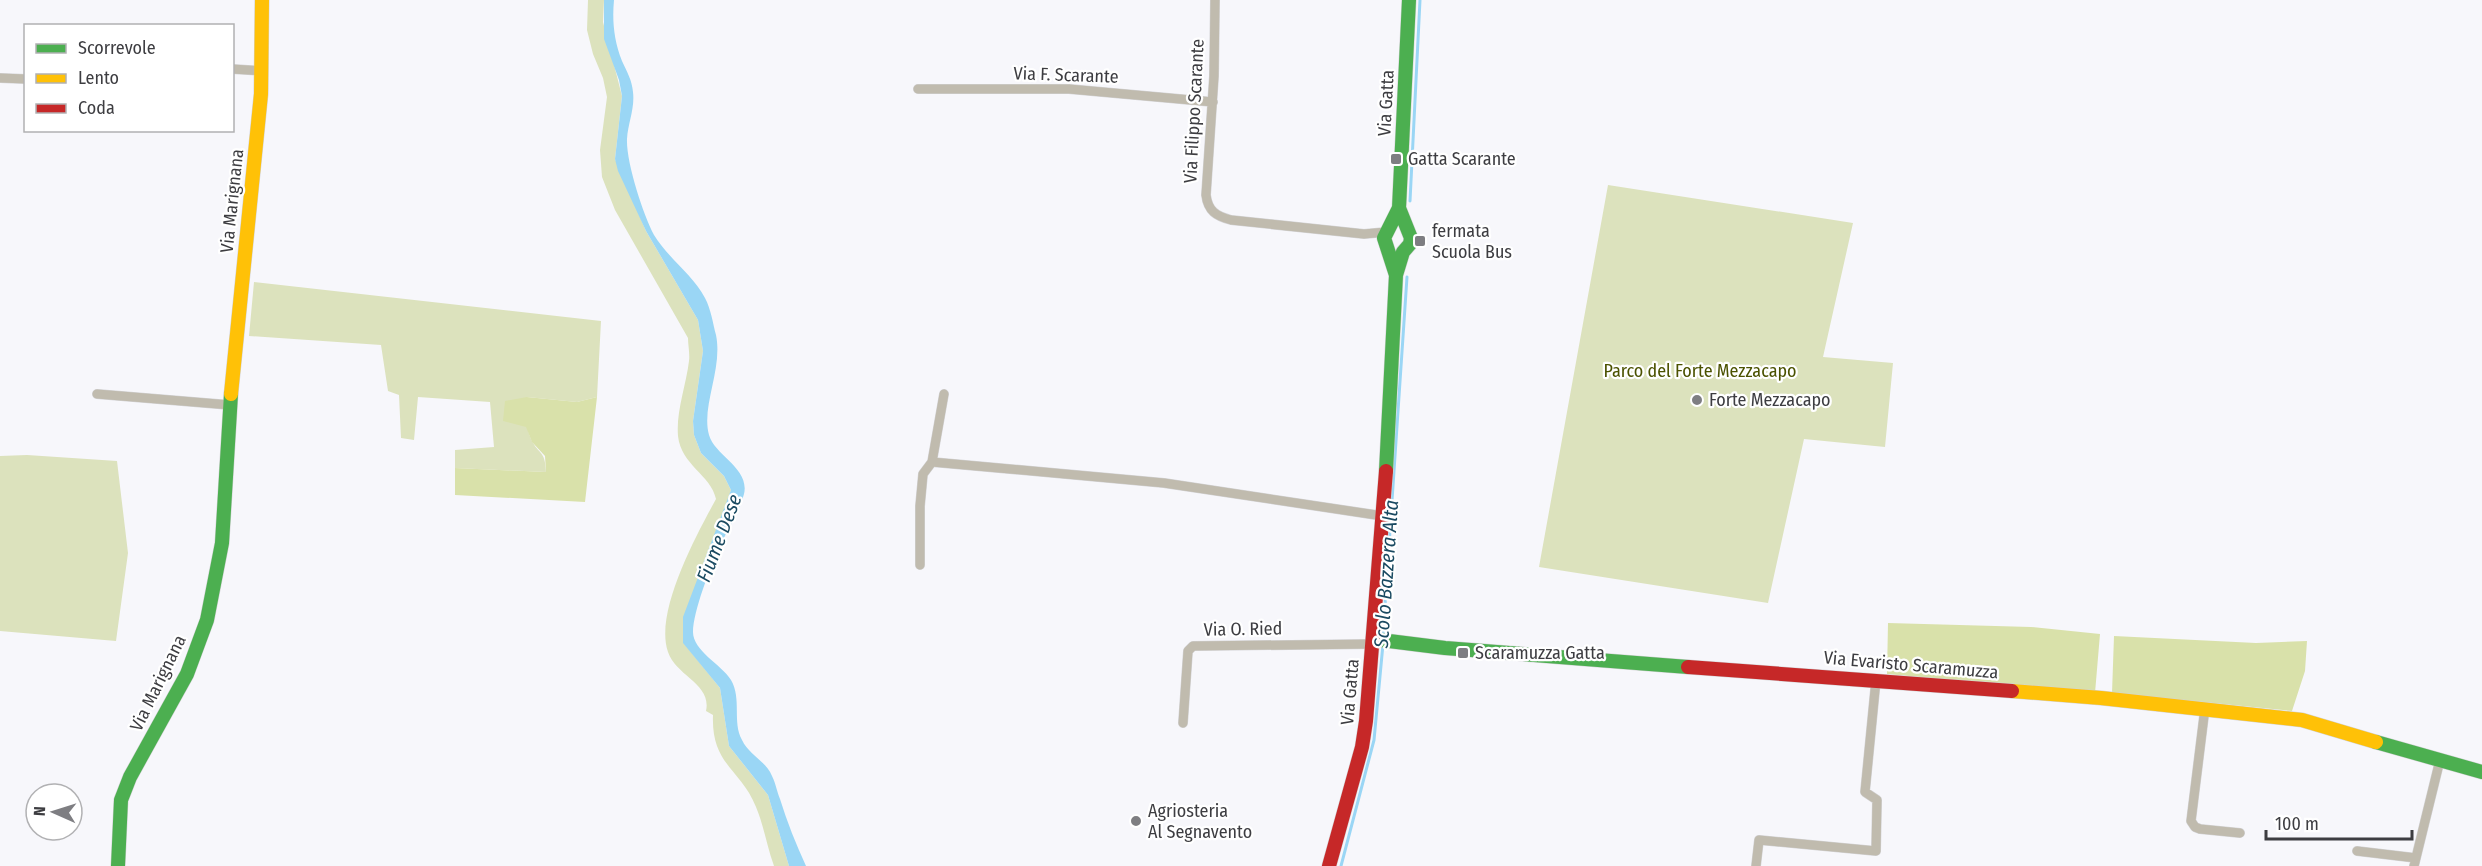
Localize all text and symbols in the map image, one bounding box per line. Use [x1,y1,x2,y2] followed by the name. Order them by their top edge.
[24,24,234,132] legend
[78,37,156,59] text: Scorrevole
[1179,38,1209,184] street label: Via Filippo Scarante
[1013,62,1119,88] street label: Via F. Scarante
[78,67,119,89] text: Lento
[1373,69,1399,137] street label: Via Gatta
[78,97,115,119] text: Coda
[216,148,248,254] street label: Via Marignana
[1408,148,1516,170] place label: Gatta Scarante
[1389,152,1403,166] marker: Gatta Scarante
[1432,220,1512,263] place label: fermata Scuola Bus
[1413,234,1427,248] marker: fermata Scuola Bus
[1603,360,1797,382] park label: Parco del Forte Mezzacapo
[1709,389,1831,411] place label: Forte Mezzacapo
[1690,393,1704,407] marker: Forte Mezzacapo
[691,490,747,585] water label: Fiume Dese
[1369,499,1403,650] water label: Scolo Bazzera Alta
[1204,617,1282,641] street label: Via O. Ried
[125,631,191,735] street label: Via Marignana
[1475,642,1605,664] place label: Scaramuzza Gatta
[1456,646,1470,660] marker: Scaramuzza Gatta
[1823,646,1999,684] street label: Via Evaristo Scaramuzza
[1336,658,1364,726] street label: Via Gatta
[24,782,84,842] north arrow
[1148,800,1252,843] place label: Agriosteria Al Segnavento
[2266,803,2412,841] scale bar
[30,806,49,817] text: N
[2275,813,2319,835] text: 100 m
[1129,814,1143,828] marker: Agriosteria Al Segnavento

